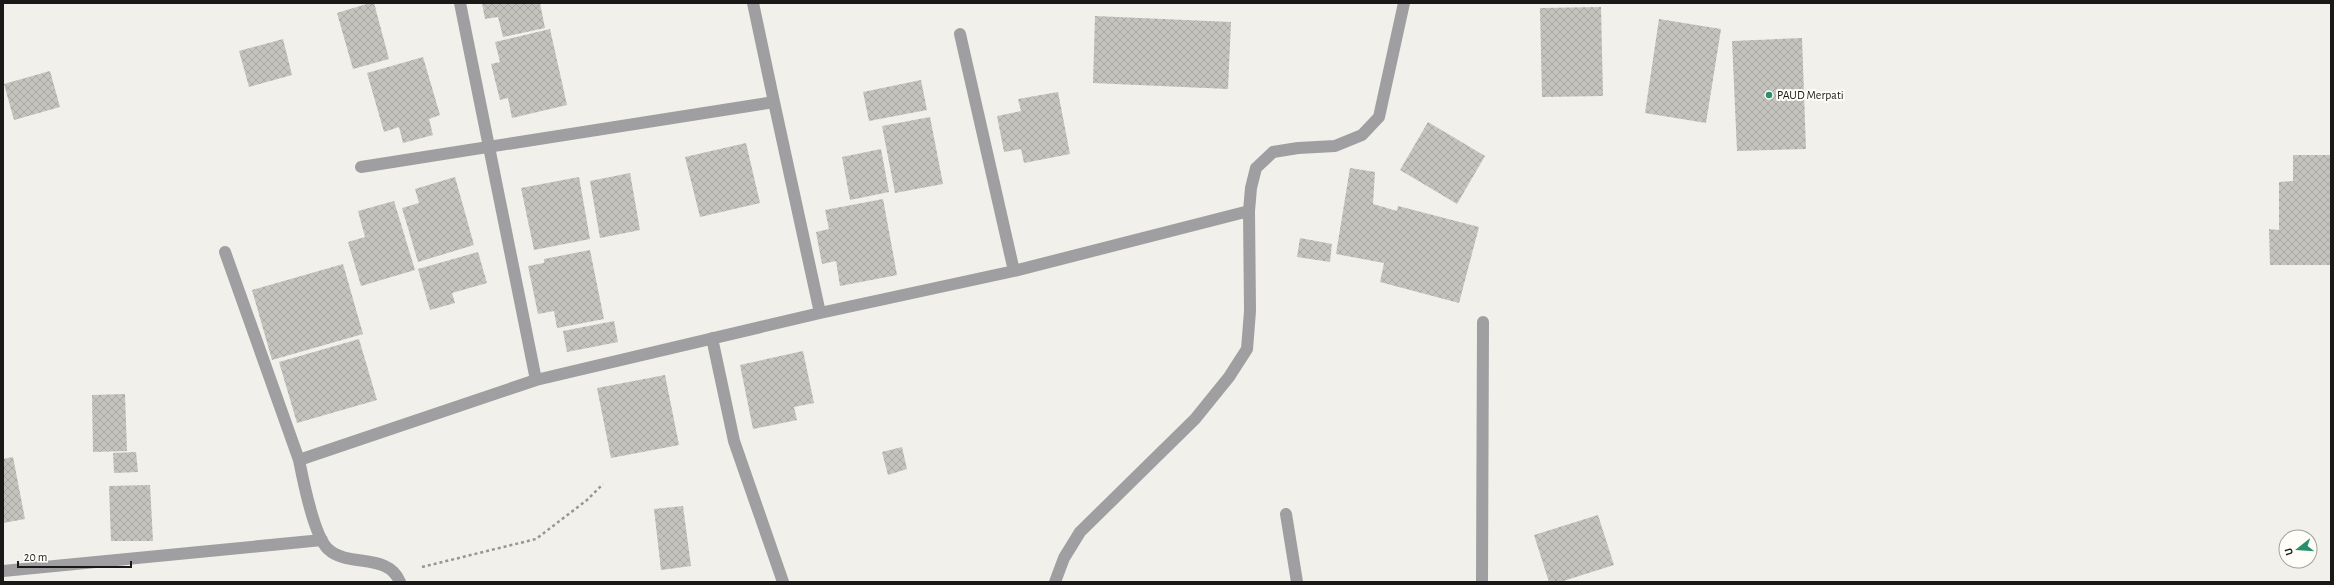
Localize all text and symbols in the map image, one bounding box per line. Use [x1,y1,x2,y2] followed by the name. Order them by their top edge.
[1777,89,1844,101] place label: PAUD Merpati
[1764,90,1774,100] marker: PAUD Merpati
[2278,529,2318,569] north arrow
[18,543,131,569] scale bar
[2283,547,2295,557] text: U
[24,551,47,563] text: 20 m

